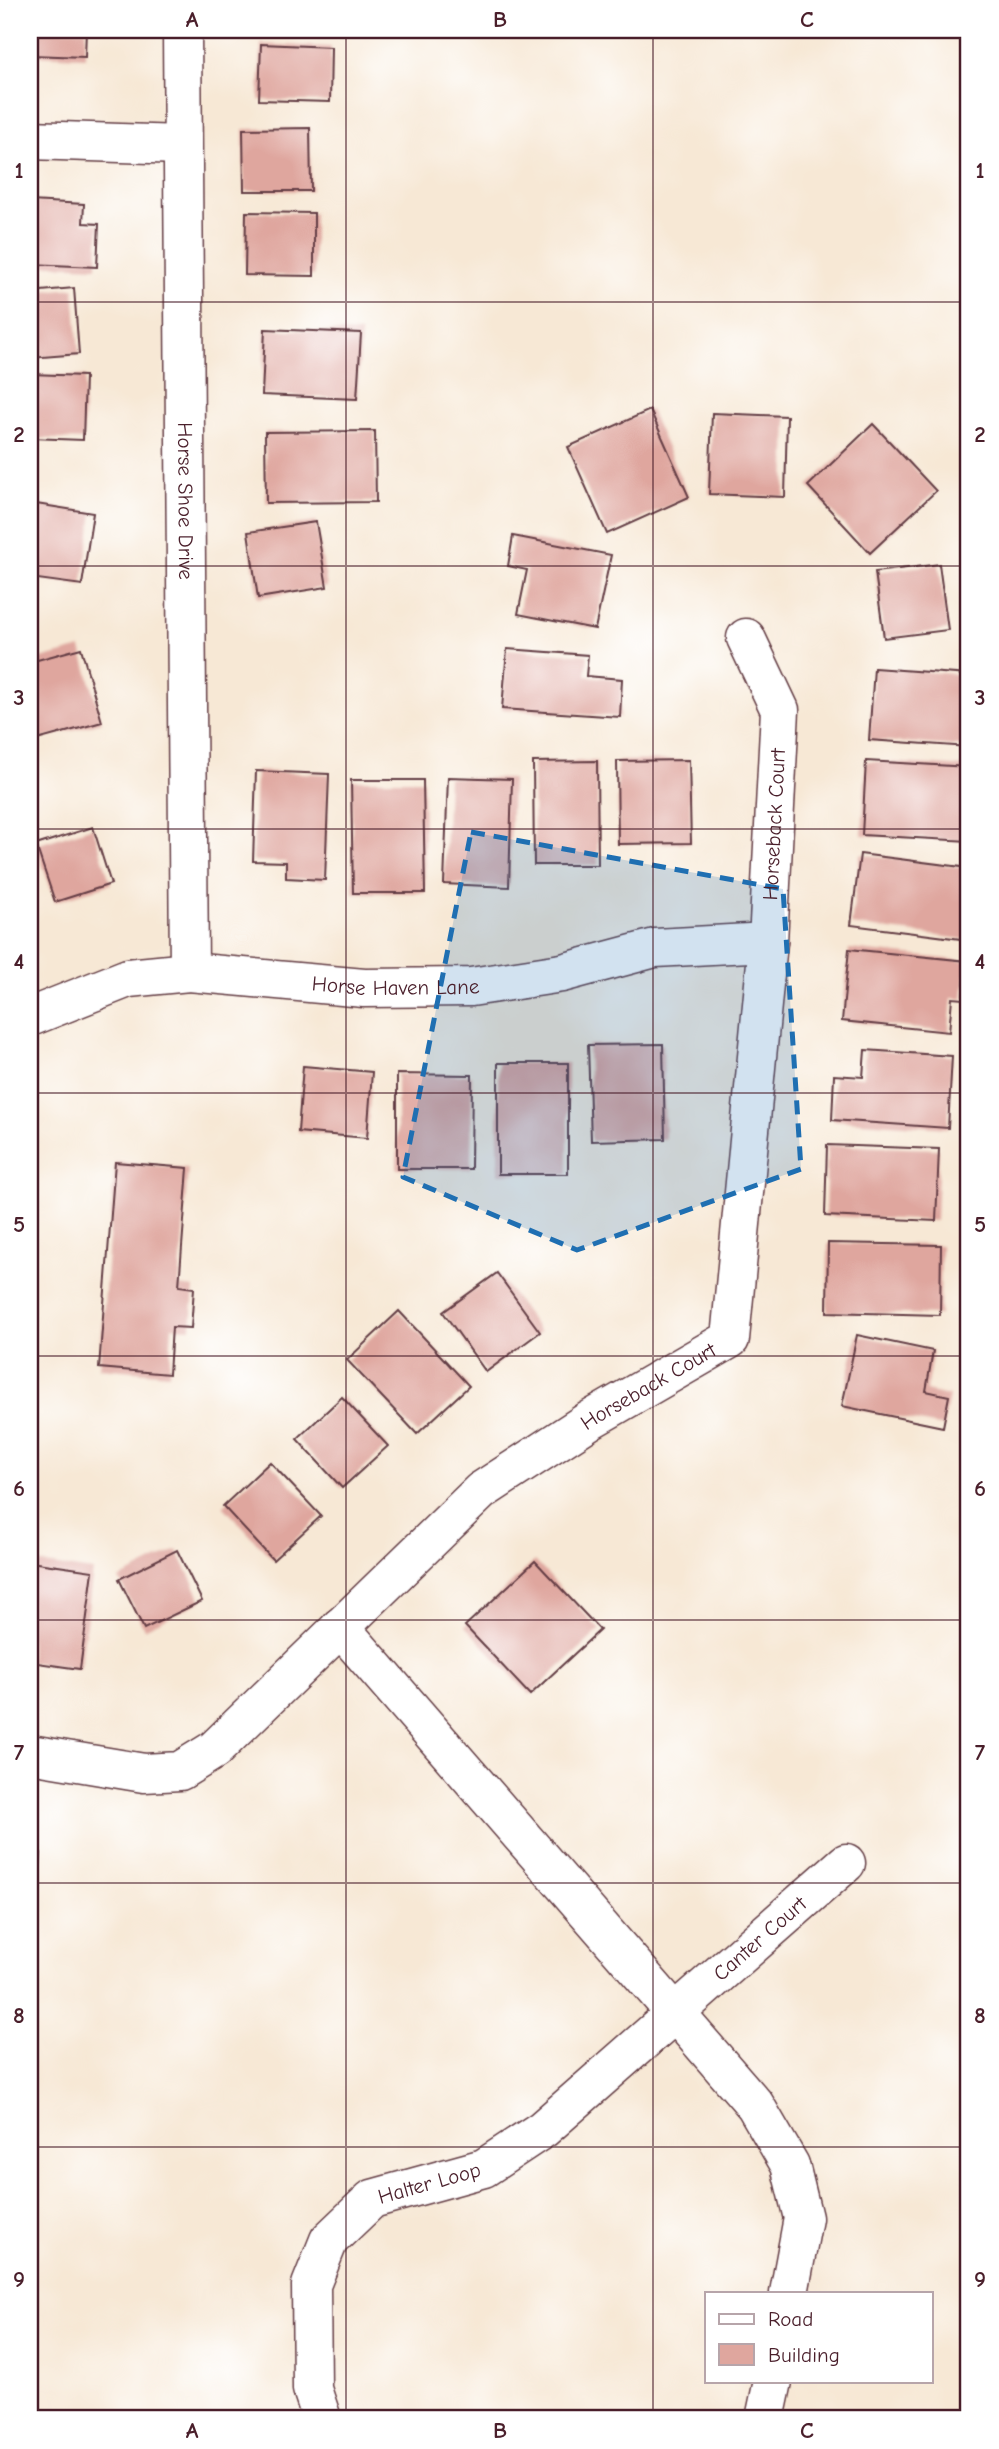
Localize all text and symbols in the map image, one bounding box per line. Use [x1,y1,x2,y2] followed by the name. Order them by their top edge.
[186,6,199,33] text: A
[493,6,507,33] text: B
[800,6,814,33] text: C
[14,157,24,184] text: 1
[975,157,985,184] text: 1
[13,421,25,448] text: 2
[974,421,986,448] text: 2
[173,422,198,580] street label: Horse Shoe Drive
[13,684,25,711] text: 3
[974,684,986,711] text: 3
[758,747,790,901] street label: Horseback Court
[14,948,25,975] text: 4
[975,948,986,975] text: 4
[311,971,481,1000] street label: Horse Haven Lane
[13,1211,25,1238] text: 5
[974,1211,986,1238] text: 5
[576,1337,721,1435] street label: Horseback Court
[13,1475,25,1502] text: 6
[974,1475,986,1502] text: 6
[14,1739,25,1766] text: 7
[975,1739,986,1766] text: 7
[708,1891,812,1986] street label: Canter Court
[13,2002,25,2029] text: 8
[974,2002,986,2029] text: 8
[375,2157,483,2209] street label: Halter Loop
[13,2266,25,2293] text: 9
[974,2266,986,2293] text: 9
[705,2292,932,2382] legend
[768,2307,813,2331] text: Road
[768,2343,840,2367] text: Building
[186,2417,199,2444] text: A
[493,2417,507,2444] text: B
[800,2417,814,2444] text: C

